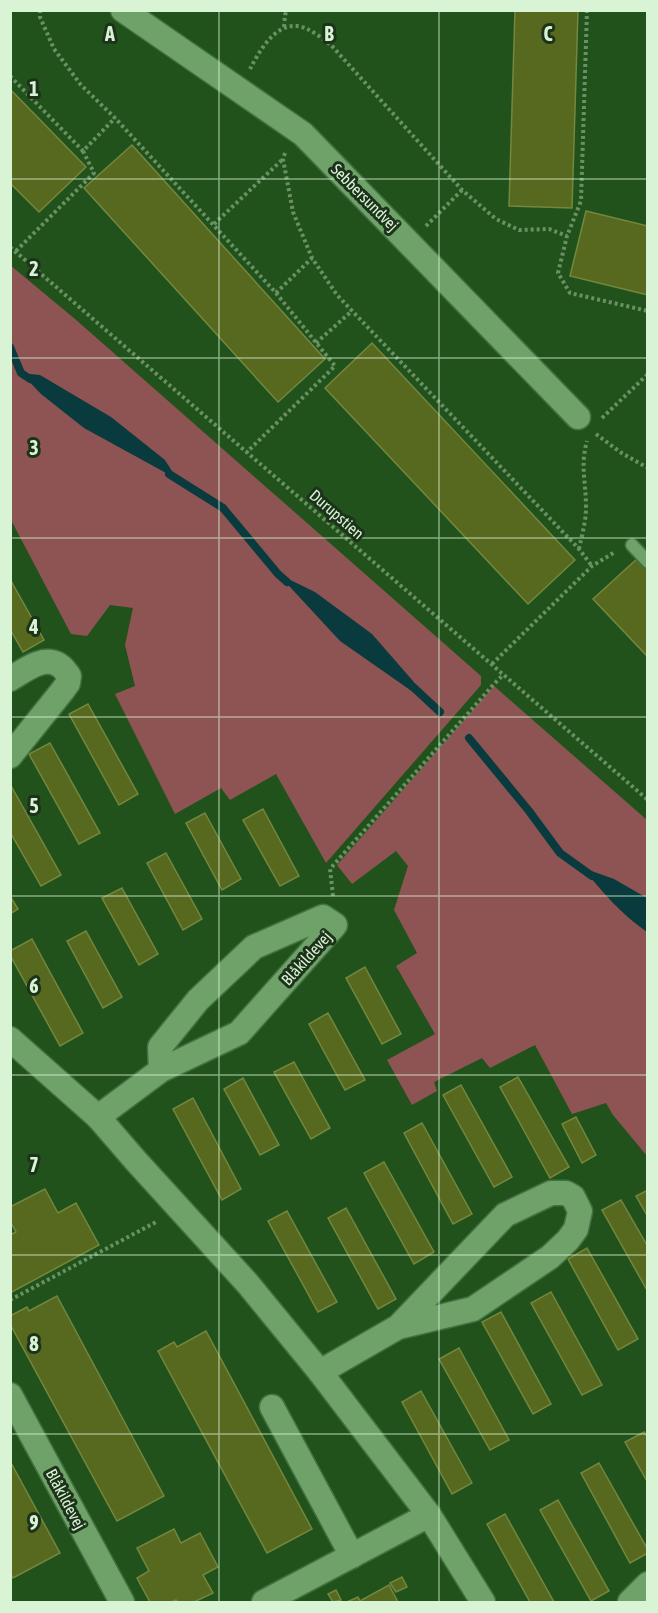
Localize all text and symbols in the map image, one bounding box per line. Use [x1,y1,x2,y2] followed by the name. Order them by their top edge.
[104,22,115,45] text: A
[324,22,334,45] text: B
[544,22,553,45] text: C
[29,77,39,100] text: 1
[327,160,402,235] street label: Sebbersundvej
[29,257,39,280] text: 2
[29,436,39,459] text: 3
[306,486,368,543] street label: Durupstien
[28,615,39,638] text: 4
[29,794,39,817] text: 5
[277,928,335,989] street label: Blåkildevej
[29,974,39,997] text: 6
[29,1153,39,1176] text: 7
[29,1332,39,1355] text: 8
[42,1466,89,1533] street label: Blåkildevej
[29,1511,39,1534] text: 9

